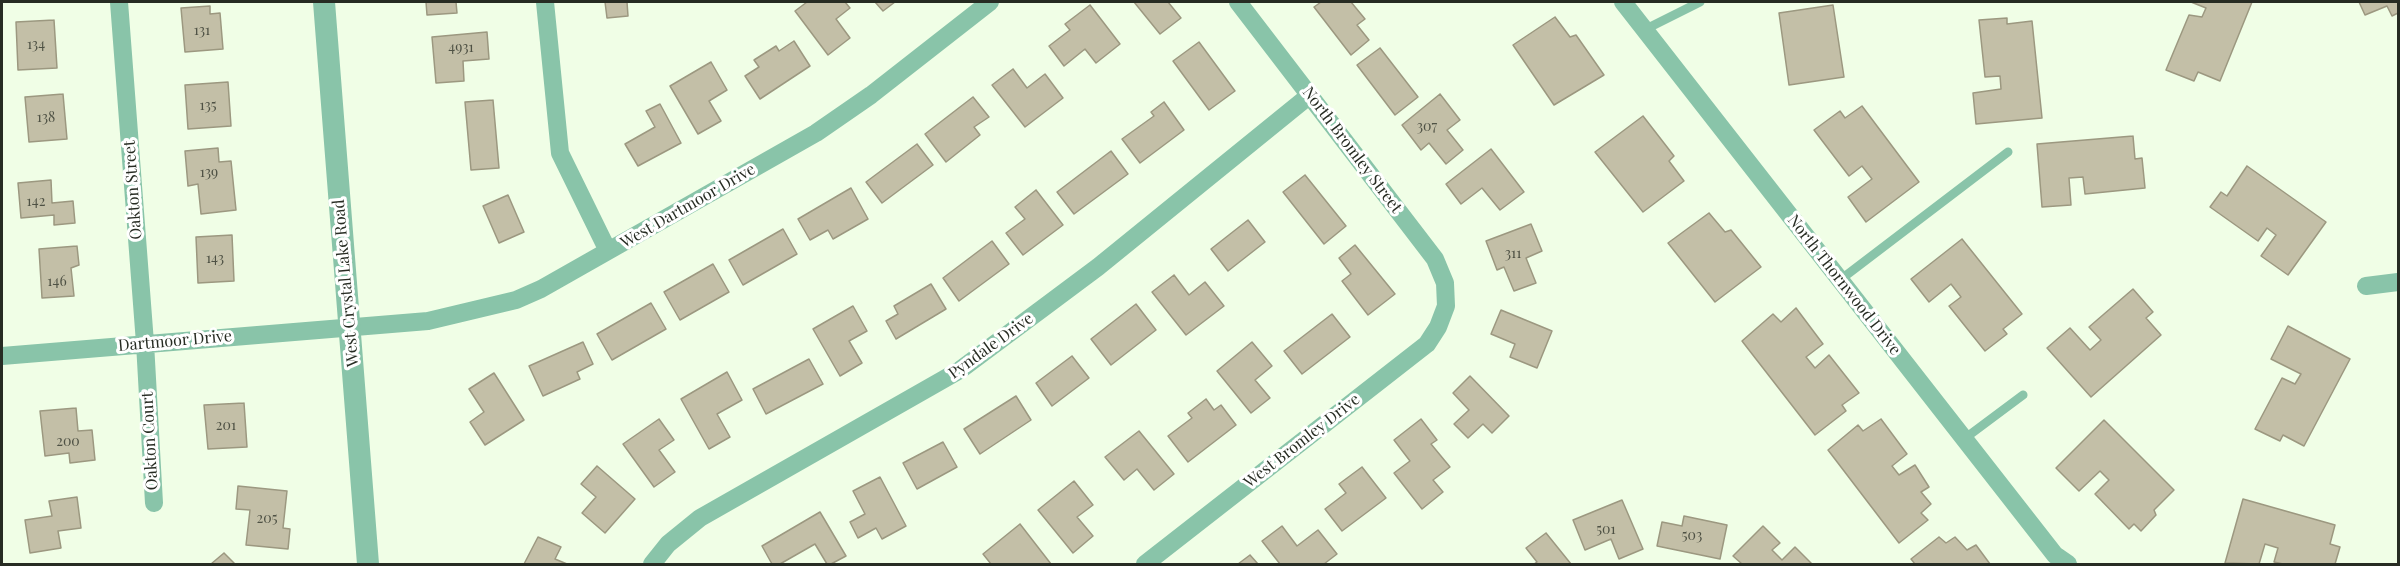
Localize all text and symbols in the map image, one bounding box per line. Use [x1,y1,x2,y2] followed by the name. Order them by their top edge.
[194,23,210,39] house number: 131
[27,37,45,53] house number: 134
[448,40,474,56] house number: 4931
[1298,83,1406,217] street label: North Bromley Street
[199,98,217,114] house number: 135
[37,110,55,126] house number: 138
[1417,119,1437,135] house number: 307
[120,140,146,240] street label: Oakton Street
[617,160,759,252] street label: West Dartmoor Drive
[200,165,218,181] house number: 139
[27,194,45,210] house number: 142
[329,199,363,367] street label: West Crystal Lake Road
[1783,211,1905,359] street label: North Thornwood Drive
[1505,246,1521,262] house number: 311
[206,251,224,267] house number: 143
[47,274,67,290] house number: 146
[945,309,1037,383] street label: Pyndale Drive
[117,326,233,356] street label: Dartmoor Drive
[1240,390,1364,492] street label: West Bromley Drive
[138,391,162,491] street label: Oakton Court
[216,418,236,434] house number: 201
[56,434,80,450] house number: 200
[257,511,277,527] house number: 205
[1596,522,1616,538] house number: 501
[1682,528,1702,544] house number: 503

